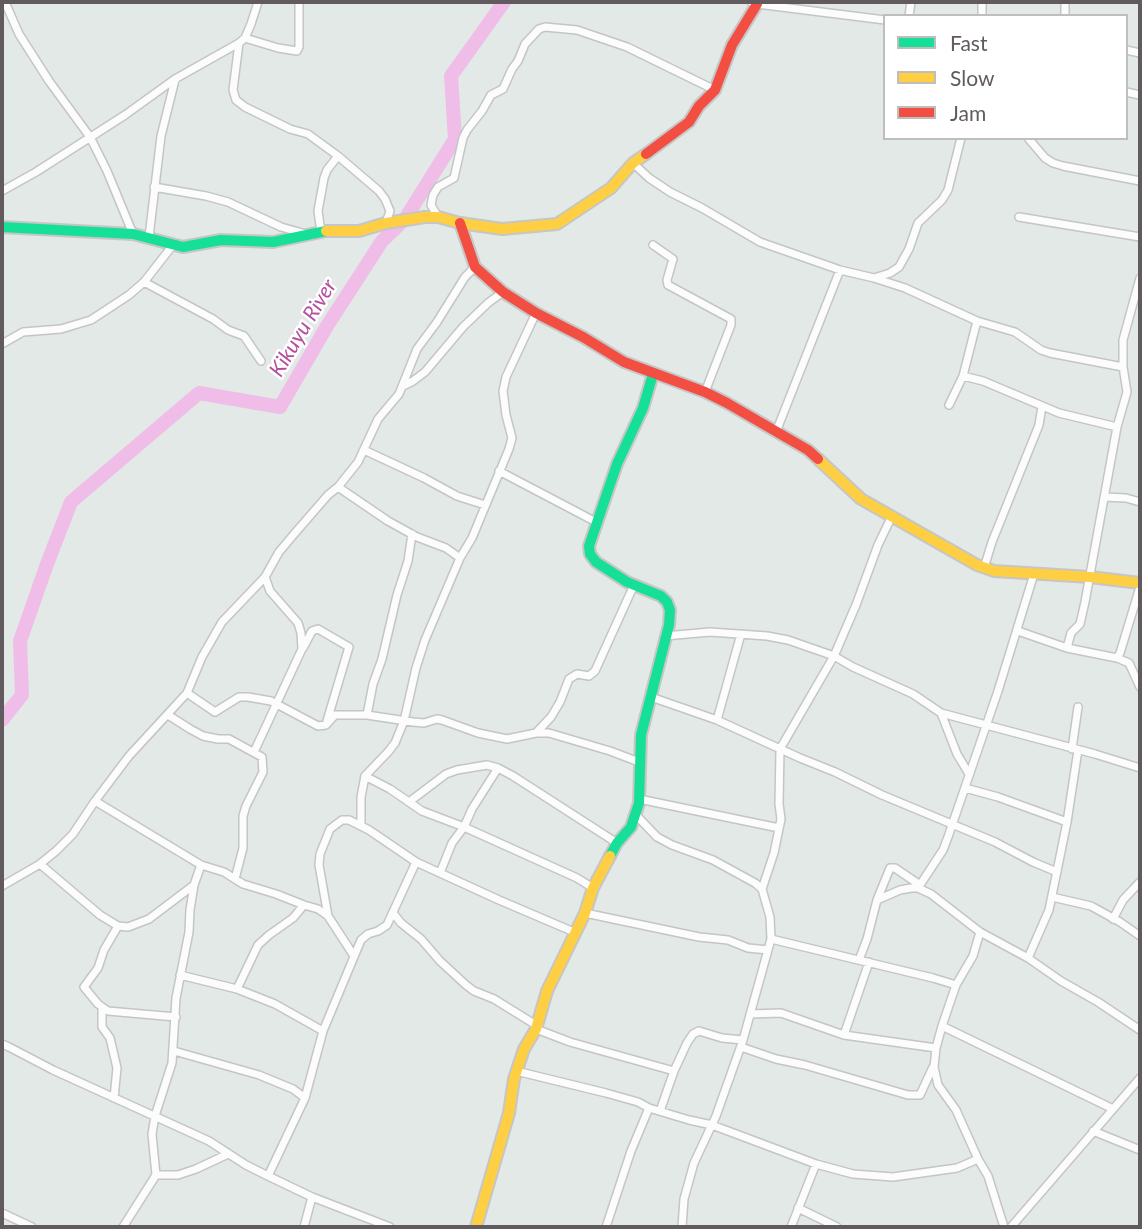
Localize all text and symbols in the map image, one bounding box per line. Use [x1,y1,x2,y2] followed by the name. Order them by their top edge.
[883,14,1128,140] legend
[950,30,987,55] text: Fast
[950,65,994,90] text: Slow
[950,100,986,125] text: Jam
[264,275,342,381] water label: Kikuyu River

